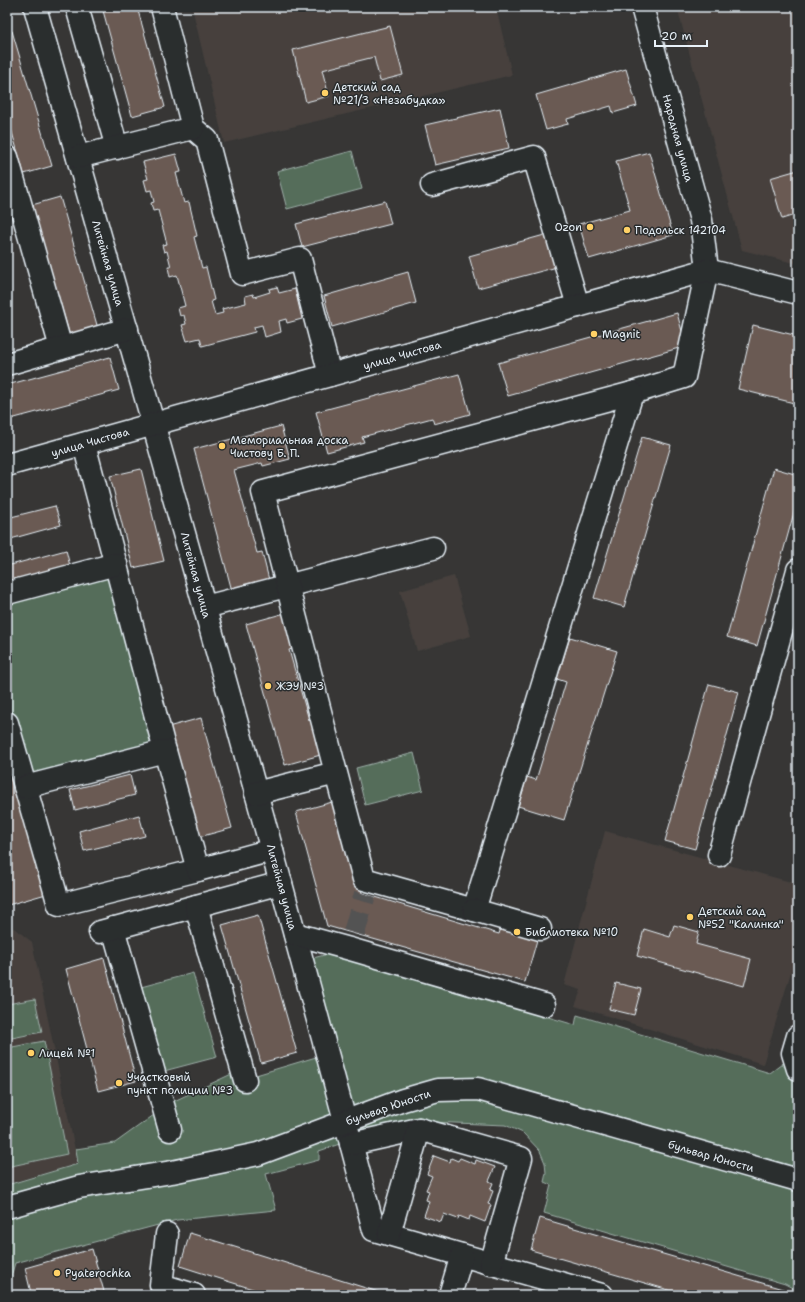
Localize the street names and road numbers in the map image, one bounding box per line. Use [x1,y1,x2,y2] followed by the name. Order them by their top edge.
[659,93,696,184] street label: Народная улица
[88,218,127,308] street label: Литейная улица
[361,337,443,374] street label: улица Чистова
[49,424,131,461] street label: улица Чистова
[177,530,214,620] street label: Литейная улица
[263,842,300,932] street label: Литейная улица
[344,1086,433,1129] street label: бульвар Юности
[666,1137,756,1176] street label: бульвар Юности

